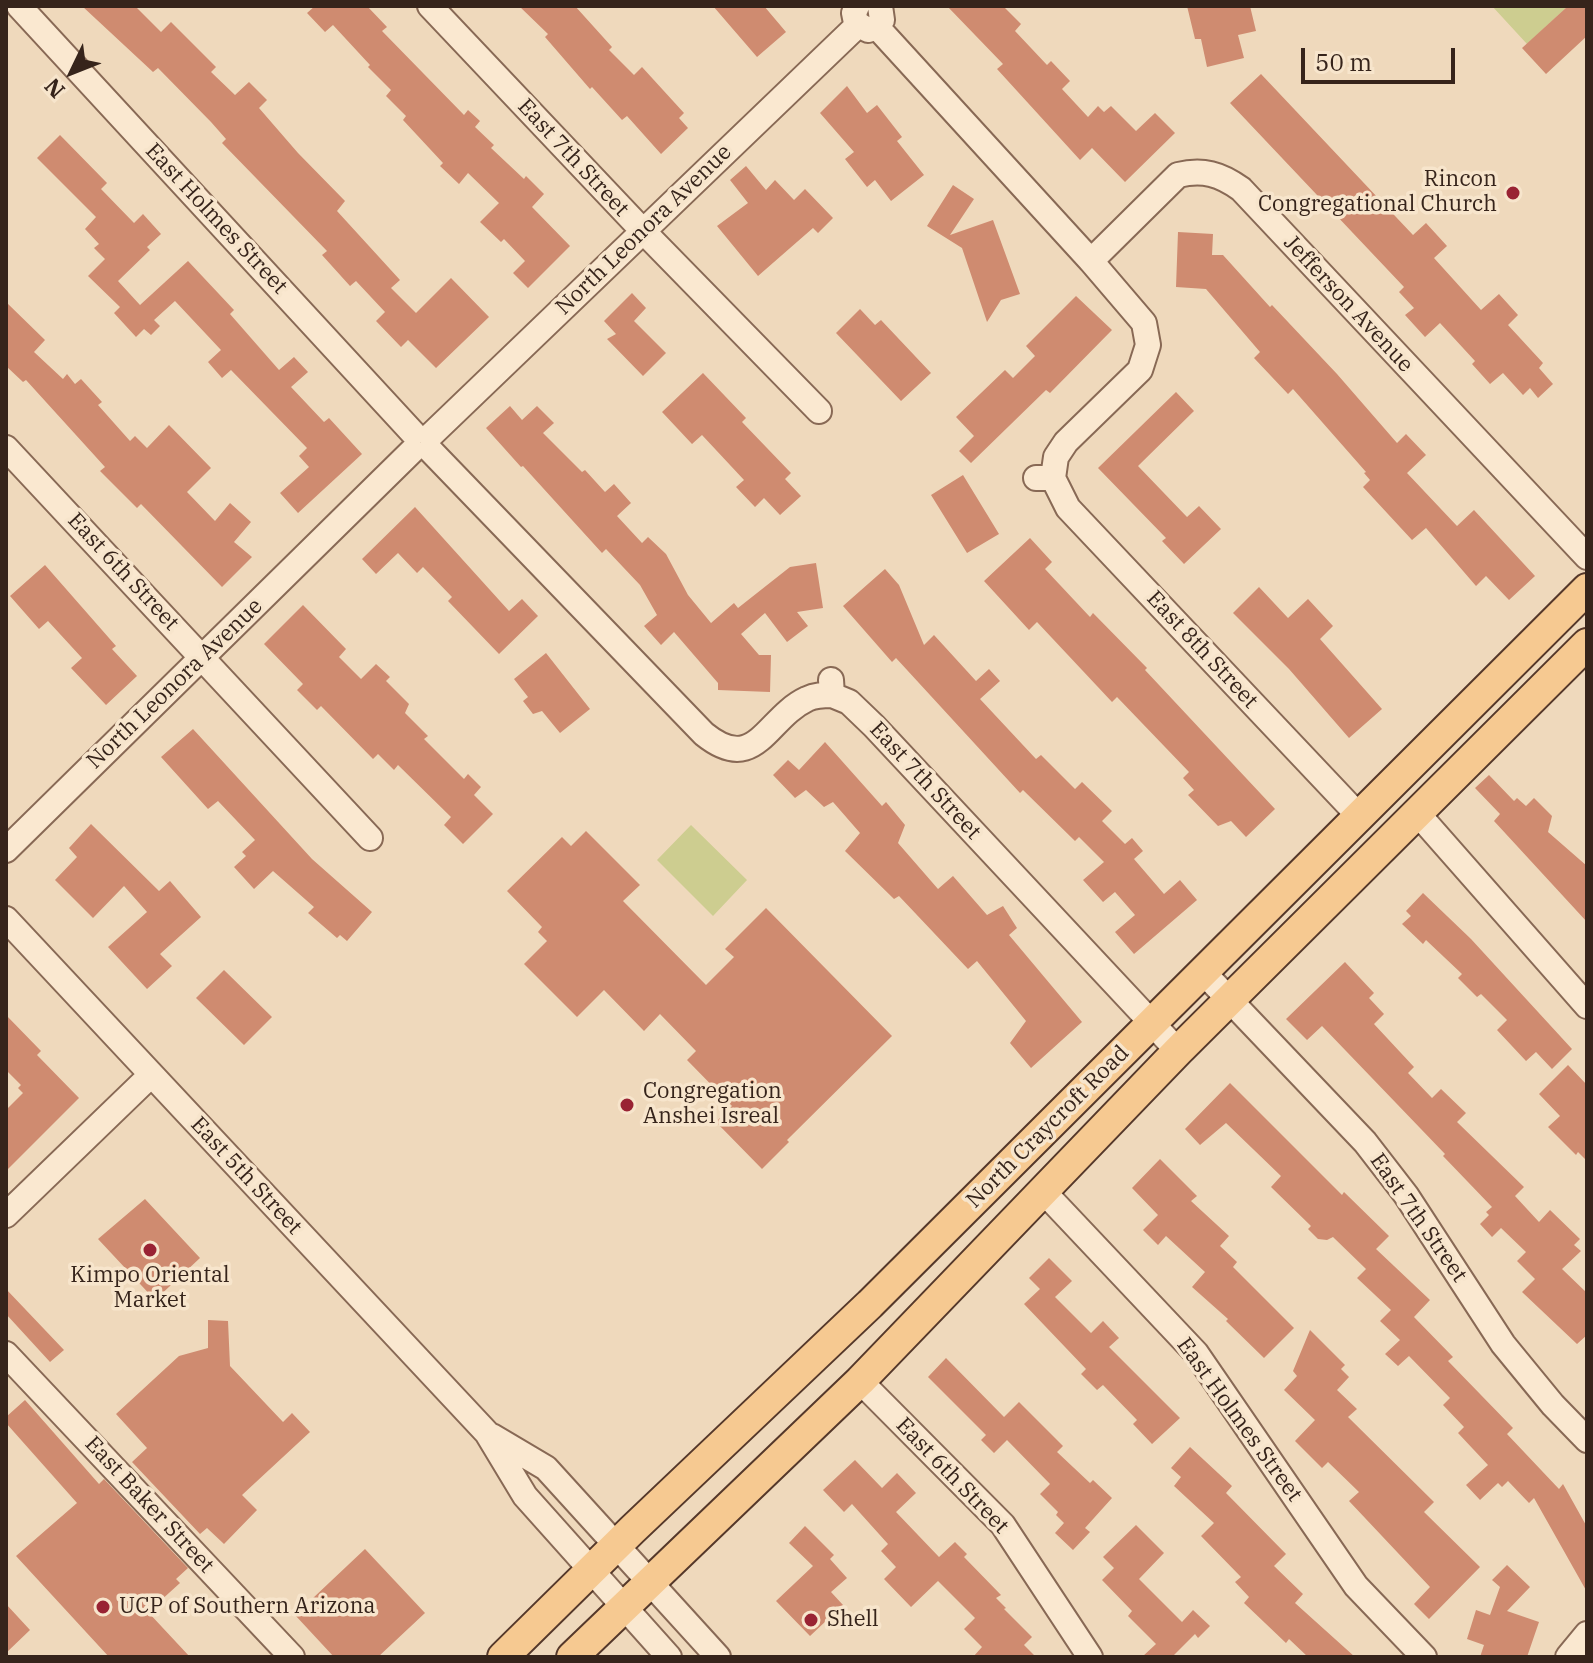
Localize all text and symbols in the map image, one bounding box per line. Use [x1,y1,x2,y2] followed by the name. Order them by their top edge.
[32,32,112,112] north arrow
[1305,32,1459,82] scale bar
[1315,46,1372,78] text: 50 m
[38,72,71,105] text: N
[512,94,634,222] street label: East 7th Street
[139,138,293,300] street label: East Holmes Street
[551,139,737,321] street label: North Leonora Avenue
[1258,167,1497,218] place label: Rincon Congregational Church
[1504,184,1522,202] marker: Rincon Congregational Church
[1278,230,1418,378] street label: Jefferson Avenue
[62,508,184,636] street label: East 6th Street
[1141,586,1263,714] street label: East 8th Street
[82,593,268,775] street label: North Leonora Avenue
[864,717,986,845] street label: East 7th Street
[961,1040,1135,1214] street label: North Craycroft Road
[643,1079,782,1130] place label: Congregation Anshei Isreal
[618,1096,636,1114] marker: Congregation Anshei Isreal
[185,1112,307,1240] street label: East 5th Street
[1364,1149,1472,1287] street label: East 7th Street
[141,1241,159,1259] marker: Kimpo Oriental Market
[70,1263,230,1314] place label: Kimpo Oriental Market
[1171,1333,1307,1507] street label: East Holmes Street
[890,1412,1014,1540] street label: East 6th Street
[79,1431,219,1579] street label: East Baker Street
[119,1594,376,1620] place label: UCP of Southern Arizona
[94,1598,112,1616] marker: UCP of Southern Arizona
[827,1607,879,1633] place label: Shell
[802,1611,820,1629] marker: Shell

